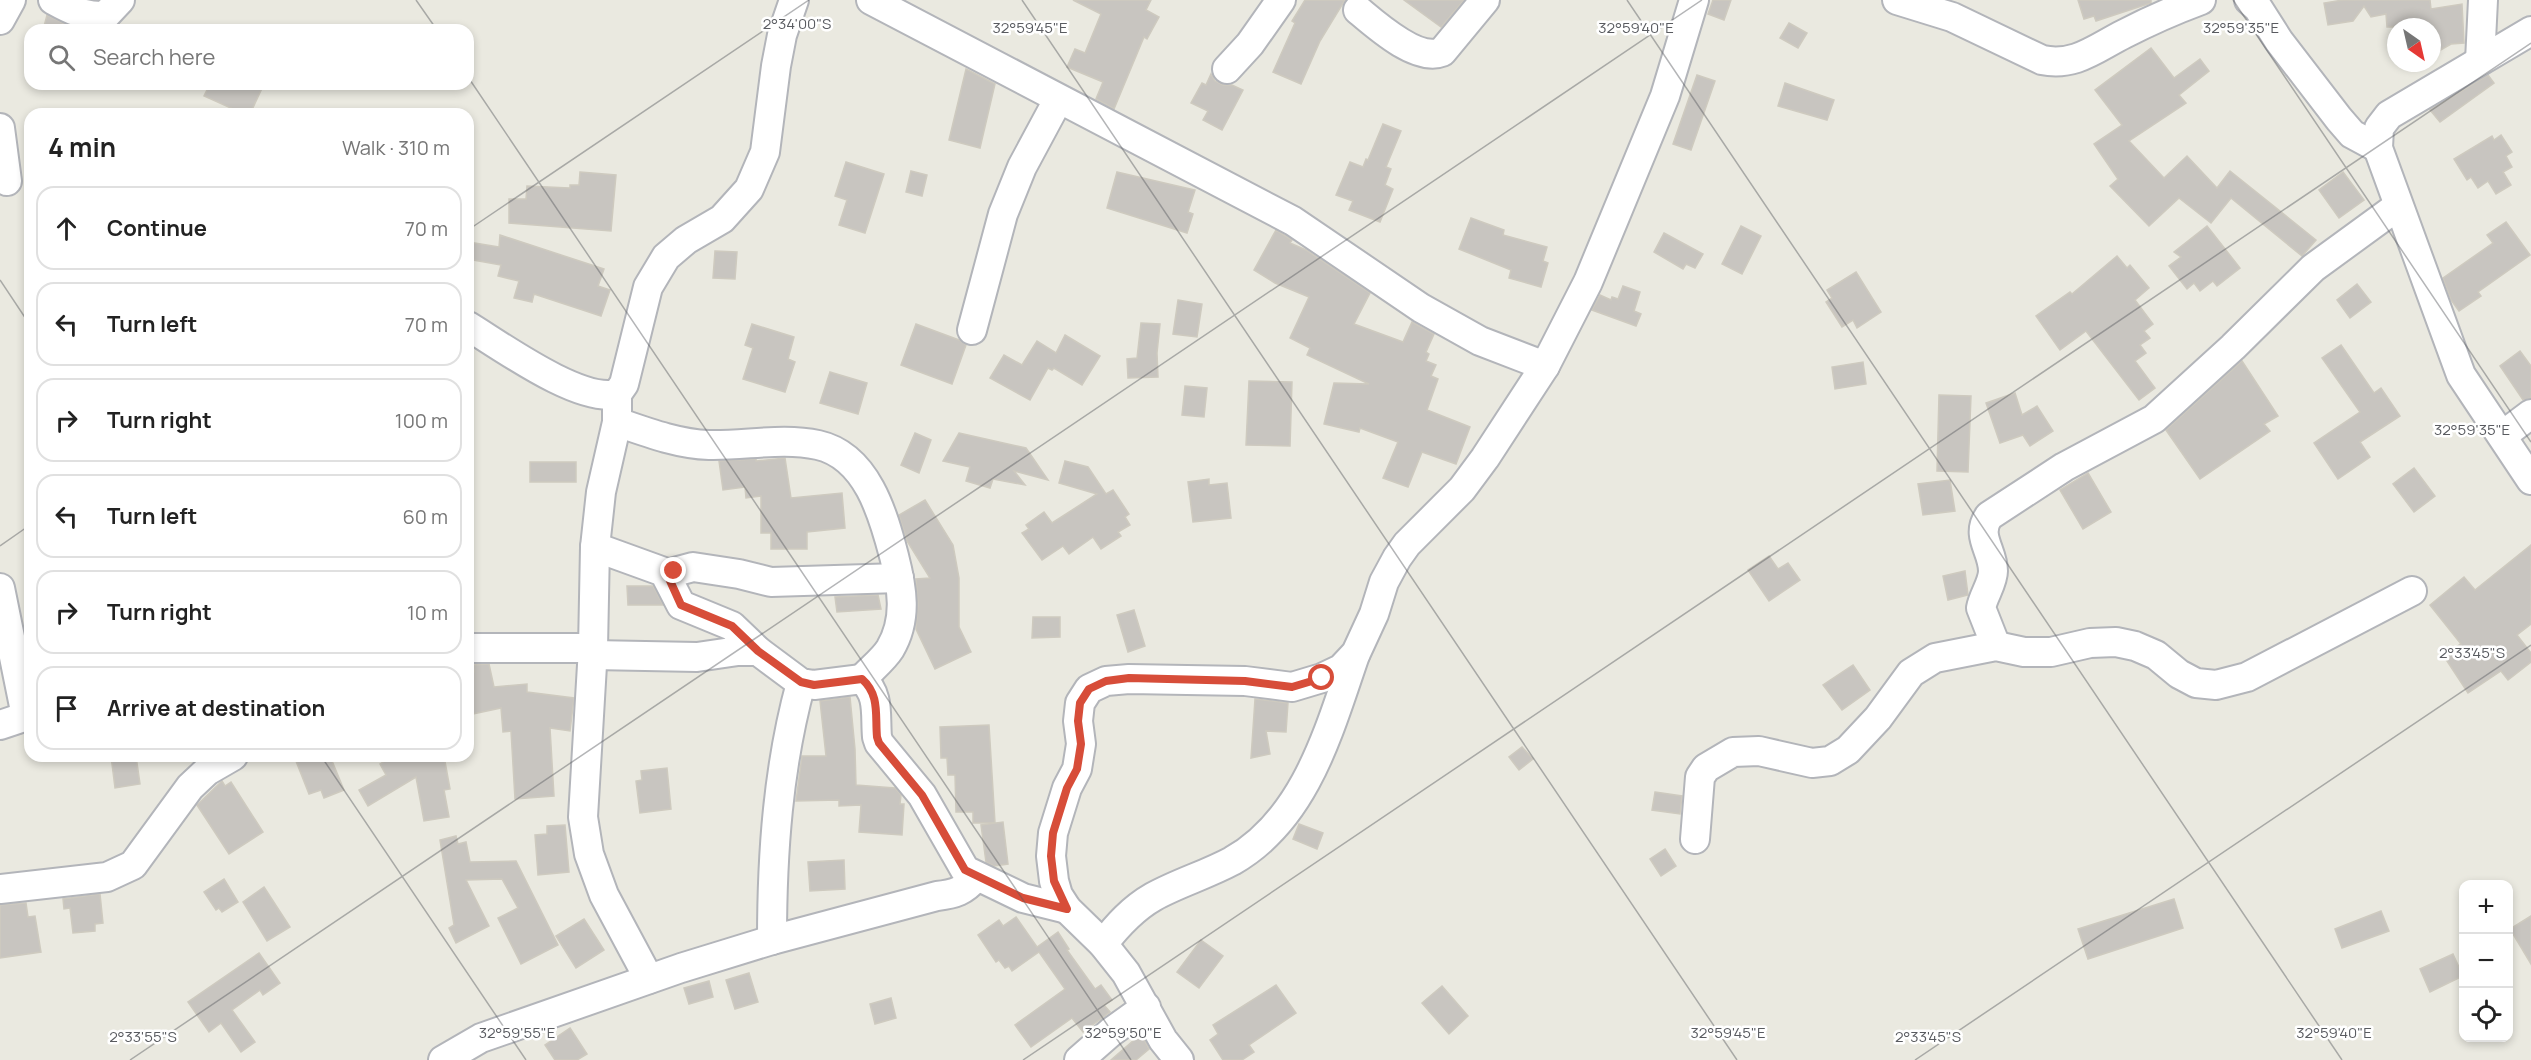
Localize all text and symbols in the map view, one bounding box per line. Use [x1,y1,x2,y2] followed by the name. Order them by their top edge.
[763,13,831,34] text: 2°34'00"S
[993,17,1067,38] text: 32°59'45"E
[1598,17,1674,38] text: 32°59'40"E
[2203,17,2279,38] text: 32°59'35"E
[2387,18,2441,72] north arrow
[24,24,474,90] search box
[45,41,78,74] icon: search
[93,42,215,72] text: Search here
[48,129,116,165] text: 4 min
[342,134,450,161] text: Walk · 310 m
[50,212,83,245] icon: ahead
[107,213,207,243] text: Continue
[405,215,448,242] text: 70 m
[50,308,83,341] icon: left
[107,309,197,339] text: Turn left
[405,311,448,338] text: 70 m
[50,404,83,437] icon: right
[107,405,212,435] text: Turn right
[395,407,448,434] text: 100 m
[2434,419,2510,440] text: 32°59'35"E
[50,500,83,533] icon: left
[107,501,197,531] text: Turn left
[402,503,448,530] text: 60 m
[660,557,686,583] route end
[50,596,83,629] icon: right
[107,597,212,627] text: Turn right
[407,599,448,626] text: 10 m
[2439,642,2505,663] text: 2°33'45"S
[1308,664,1334,690] route start
[50,692,83,725] icon: arrive
[107,693,325,723] text: Arrive at destination
[2459,880,2513,1042] map controls
[2459,880,2513,934] button: +
[2459,934,2513,988] button: −
[2459,988,2513,1042] button: locate
[479,1022,555,1043] text: 32°59'55"E
[1084,1022,1162,1043] text: 32°59'50"E
[1691,1022,1765,1043] text: 32°59'45"E
[2296,1022,2372,1043] text: 32°59'40"E
[109,1026,177,1047] text: 2°33'55"S
[1895,1026,1961,1047] text: 2°33'45"S

